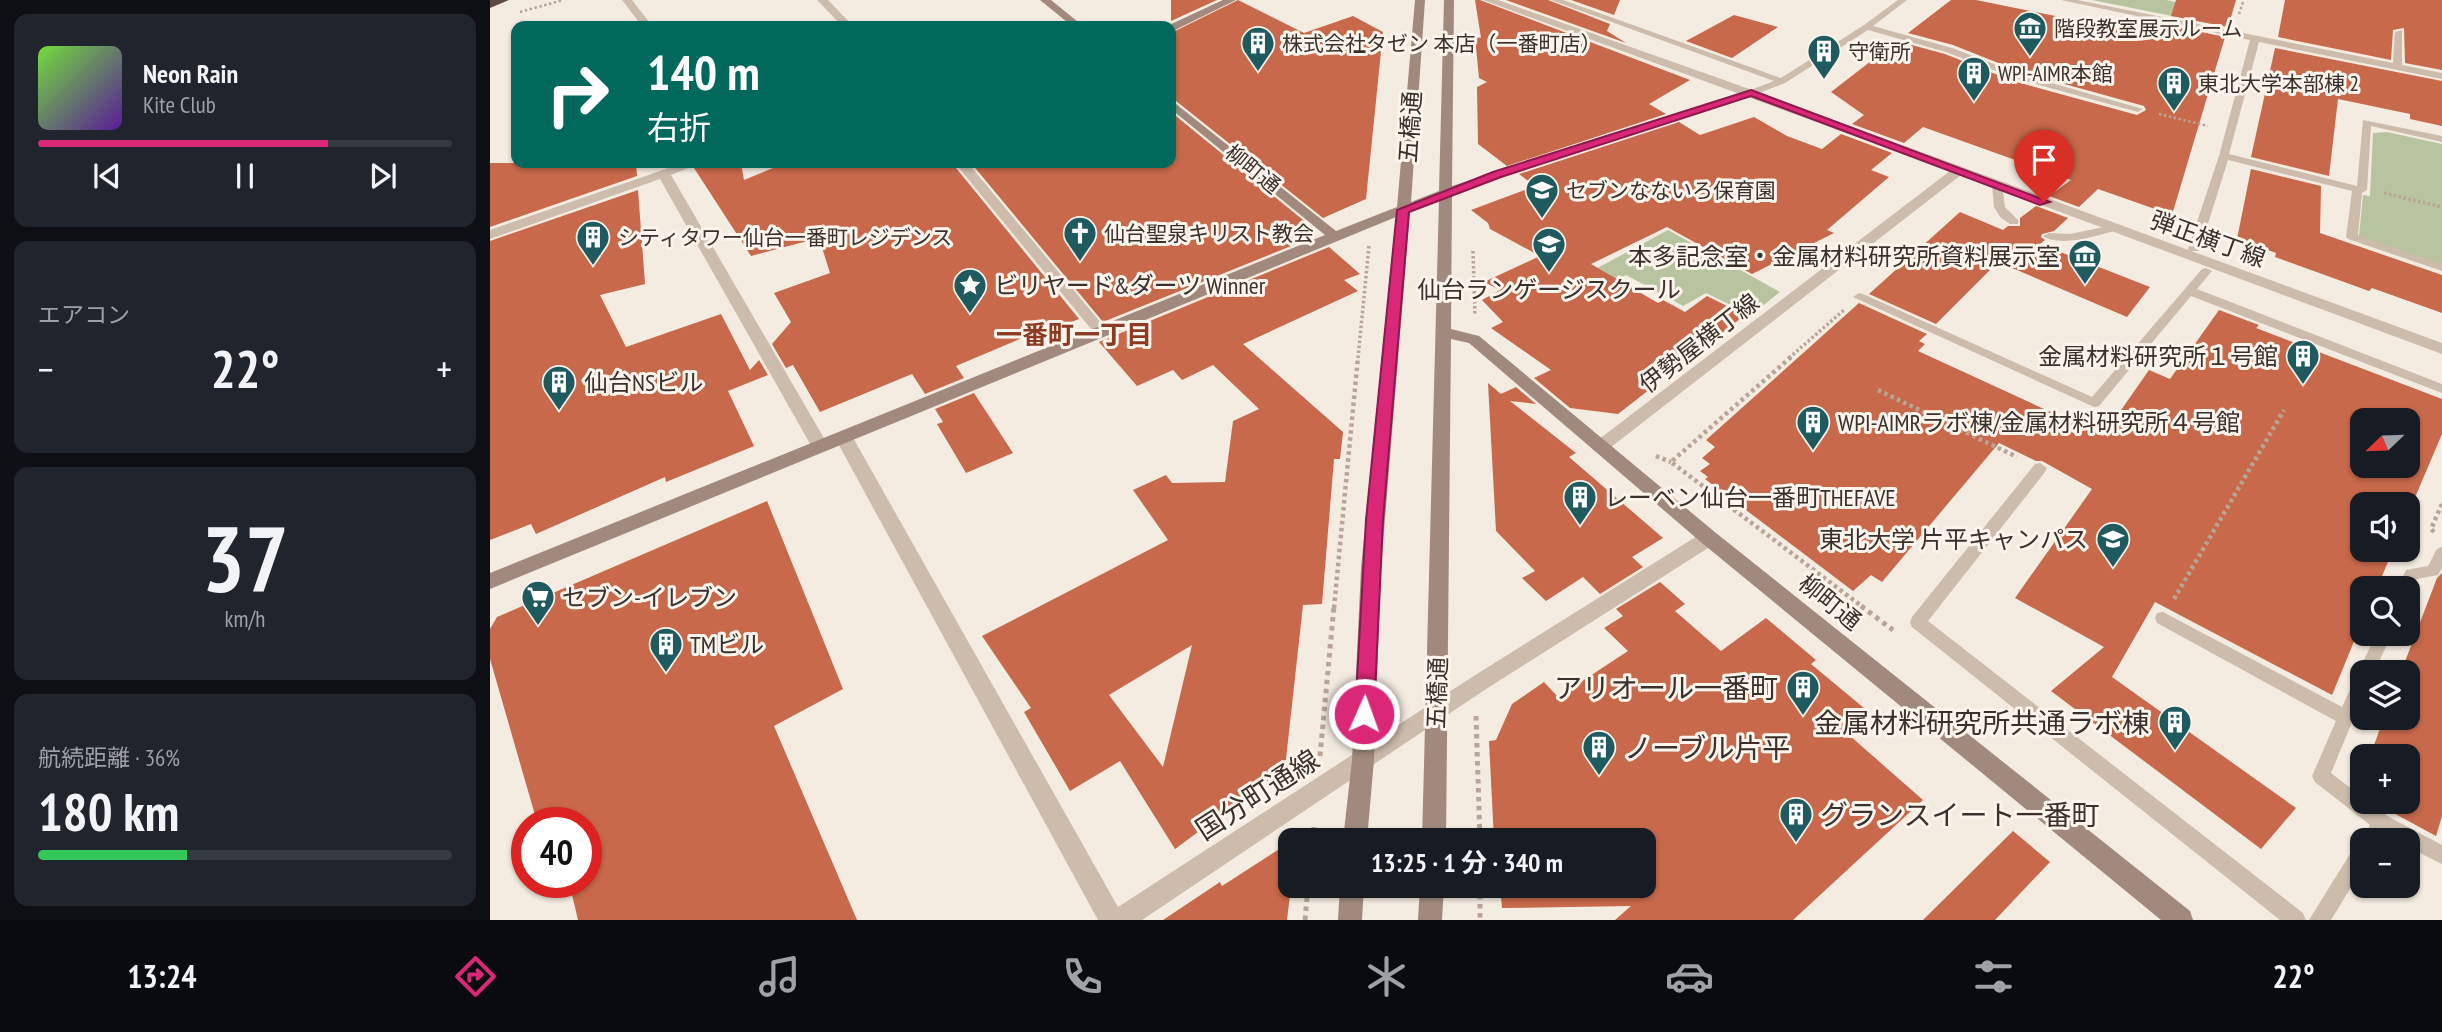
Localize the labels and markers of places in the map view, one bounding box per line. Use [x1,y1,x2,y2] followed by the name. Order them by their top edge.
[2011,9,2049,58] museum icon: 階段教室展示ルーム
[2054,15,2242,42] place label: 階段教室展示ルーム
[1239,24,1277,73] building icon: 株式会社タゼン 本店（一番町店）
[1282,30,1601,57] place label: 株式会社タゼン 本店（一番町店）
[1805,32,1843,81] building icon: 守衛所
[1848,38,1911,65] place label: 守衛所
[1955,54,1993,103] building icon: WPI-AIMR本館
[1998,60,2113,87] place label: WPI-AIMR本館
[2155,64,2193,113] building icon: 東北大学本部棟 2
[2198,70,2359,97] place label: 東北大学本部棟 2
[2014,130,2074,202] pin
[1523,171,1561,220] school or university icon: セブンなないろ保育園
[1566,177,1776,204] place label: セブンなないろ保育園
[1061,214,1099,263] church icon: 仙台聖泉キリスト教会
[574,218,612,267] building icon: シティタワー仙台一番町レジデンス
[1104,220,1314,247] place label: 仙台聖泉キリスト教会
[618,224,952,251] place label: シティタワー仙台一番町レジデンス
[1530,225,1568,274] school or university icon: 仙台ランゲージスクール
[2066,237,2104,286] museum icon: 本多記念室・金属材料研究所資料展示室
[1628,241,2060,272] place label: 本多記念室・金属材料研究所資料展示室
[951,266,989,315] place icon: ビリヤード&ダーツ Winner
[994,270,1266,301] place label: ビリヤード&ダーツ Winner
[1417,274,1681,305] place label: 仙台ランゲージスクール
[2284,337,2322,386] building icon: 金属材料研究所１号館
[2038,341,2278,372] place label: 金属材料研究所１号館
[540,363,578,412] building icon: 仙台NSビル
[584,367,703,398] place label: 仙台NSビル
[1794,403,1832,452] building icon: WPI-AIMRラボ棟/金属材料研究所４号館
[1838,407,2240,438] place label: WPI-AIMRラボ棟/金属材料研究所４号館
[1561,478,1599,527] building icon: レーベン仙台一番町THEFAVE
[1604,482,1896,513] place label: レーベン仙台一番町THEFAVE
[2094,520,2132,569] school or university icon: 東北大学 片平キャンパス
[1819,524,2088,555] place label: 東北大学 片平キャンパス
[519,578,557,627] supermarket icon: セブン-イレブン
[562,582,737,613] place label: セブン-イレブン
[647,625,685,674] building icon: TMビル
[690,629,764,660] place label: TMビル
[1784,668,1822,717] building icon: アリオール一番町
[1554,669,1778,706] place label: アリオール一番町
[2156,703,2194,752] building icon: 金属材料研究所共通ラボ棟
[1814,704,2150,741] place label: 金属材料研究所共通ラボ棟
[1580,728,1618,777] building icon: ノーブル片平
[1624,729,1790,766] place label: ノーブル片平
[1777,795,1815,844] building icon: グランスイート一番町
[1820,796,2099,833] place label: グランスイート一番町

